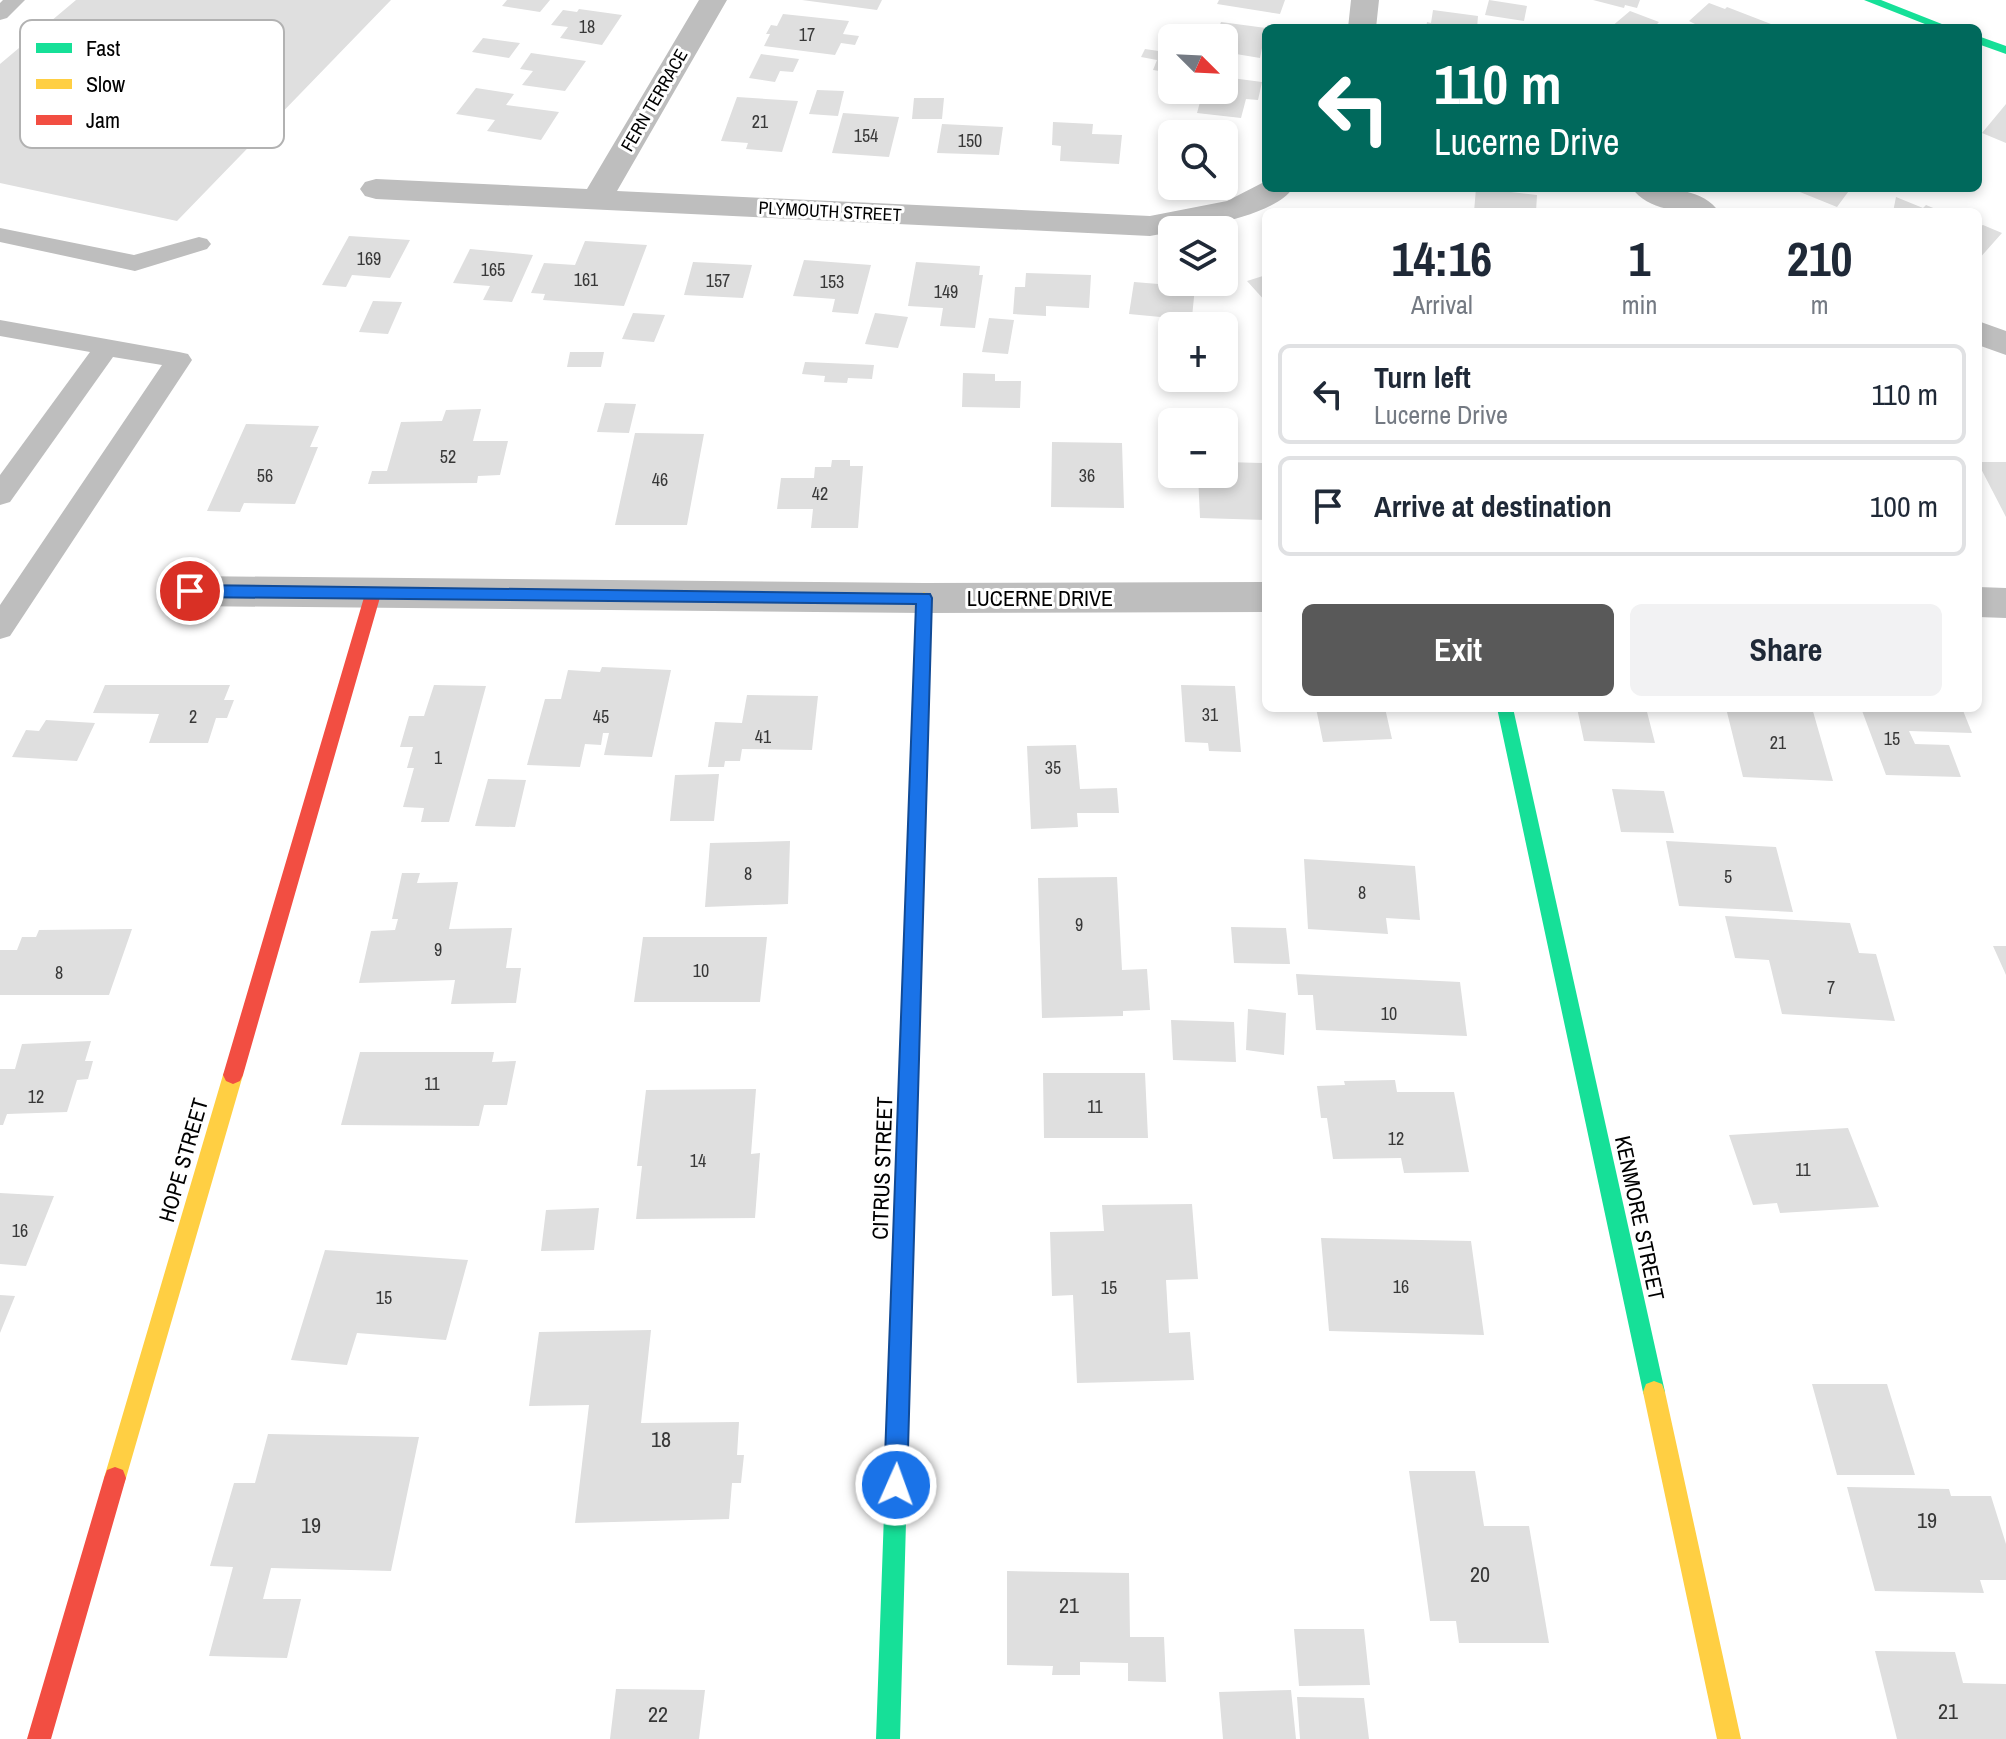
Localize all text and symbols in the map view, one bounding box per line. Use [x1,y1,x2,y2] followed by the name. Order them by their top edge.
[579,14,595,39] house number: 18
[20,20,284,148] legend
[799,22,815,47] house number: 17
[1158,24,1238,104] north arrow
[1158,24,1238,488] map controls
[86,33,120,63] text: Fast
[615,44,693,156] street label: FERN TERRACE
[1434,46,1562,121] text: 110 m
[1302,56,1406,160] icon: left
[86,69,125,99] text: Slow
[86,105,120,135] text: Jam
[752,109,769,134] house number: 21
[1434,118,1619,166] text: Lucerne Drive
[1158,120,1238,200] button: search
[854,123,878,148] house number: 154
[958,128,982,153] house number: 150
[758,195,902,227] street label: PLYMOUTH STREET
[1158,216,1238,296] button: layers
[1392,226,1492,291] text: 14:16
[1629,226,1650,291] text: 1
[1787,226,1852,291] text: 210
[357,246,381,271] house number: 169
[481,257,505,282] house number: 165
[574,267,599,292] house number: 161
[706,268,730,293] house number: 157
[820,269,844,294] house number: 153
[934,279,958,304] house number: 149
[1411,287,1473,322] text: Arrival
[1622,287,1657,322] text: min
[1811,287,1829,322] text: m
[1158,312,1238,392] button: +
[1374,357,1471,397] text: Turn left
[1306,372,1350,416] icon: left
[1871,374,1938,414] text: 110 m
[1374,397,1508,432] text: Lucerne Drive
[1158,408,1238,488] button: −
[440,444,456,469] house number: 52
[257,463,273,488] house number: 56
[1079,463,1095,488] house number: 36
[652,467,668,492] house number: 46
[812,481,828,506] house number: 42
[1306,484,1350,528] icon: arrive
[1374,486,1612,526] text: Arrive at destination
[1870,486,1938,526] text: 100 m
[156,557,224,625] pin
[168,569,212,613] icon: arrive
[967,583,1113,613] street label: LUCERNE DRIVE
[1302,604,1614,696] button: Exit
[1630,604,1942,696] button: Share
[1202,702,1219,727] house number: 31
[189,704,197,729] house number: 2
[593,704,609,729] house number: 45
[755,724,772,749] house number: 41
[1884,726,1900,751] house number: 15
[1770,730,1787,755] house number: 21
[434,745,443,770] house number: 1
[1045,755,1061,780] house number: 35
[744,861,752,886] house number: 8
[1724,864,1732,889] house number: 5
[1358,880,1366,905] house number: 8
[1075,912,1083,937] house number: 9
[434,937,442,962] house number: 9
[693,958,709,983] house number: 10
[55,960,63,985] house number: 8
[1827,975,1835,1000] house number: 7
[1381,1001,1397,1026] house number: 10
[424,1071,440,1096] house number: 11
[28,1084,44,1109] house number: 12
[1087,1094,1103,1119] house number: 11
[151,1095,215,1225] street label: HOPE STREET
[865,1096,899,1240] street label: CITRUS STREET
[1388,1126,1404,1151] house number: 12
[1608,1133,1672,1303] street label: KENMORE STREET
[690,1148,706,1173] house number: 14
[1795,1157,1811,1182] house number: 11
[12,1218,28,1243] house number: 16
[1393,1274,1409,1299] house number: 16
[1101,1275,1117,1300] house number: 15
[376,1285,392,1310] house number: 15
[651,1424,671,1454] house number: 18
[854,1443,938,1527] position arrow
[1917,1505,1937,1535] house number: 19
[301,1510,321,1540] house number: 19
[1470,1559,1490,1589] house number: 20
[1059,1590,1079,1620] house number: 21
[1938,1696,1958,1726] house number: 21
[648,1699,668,1729] house number: 22

